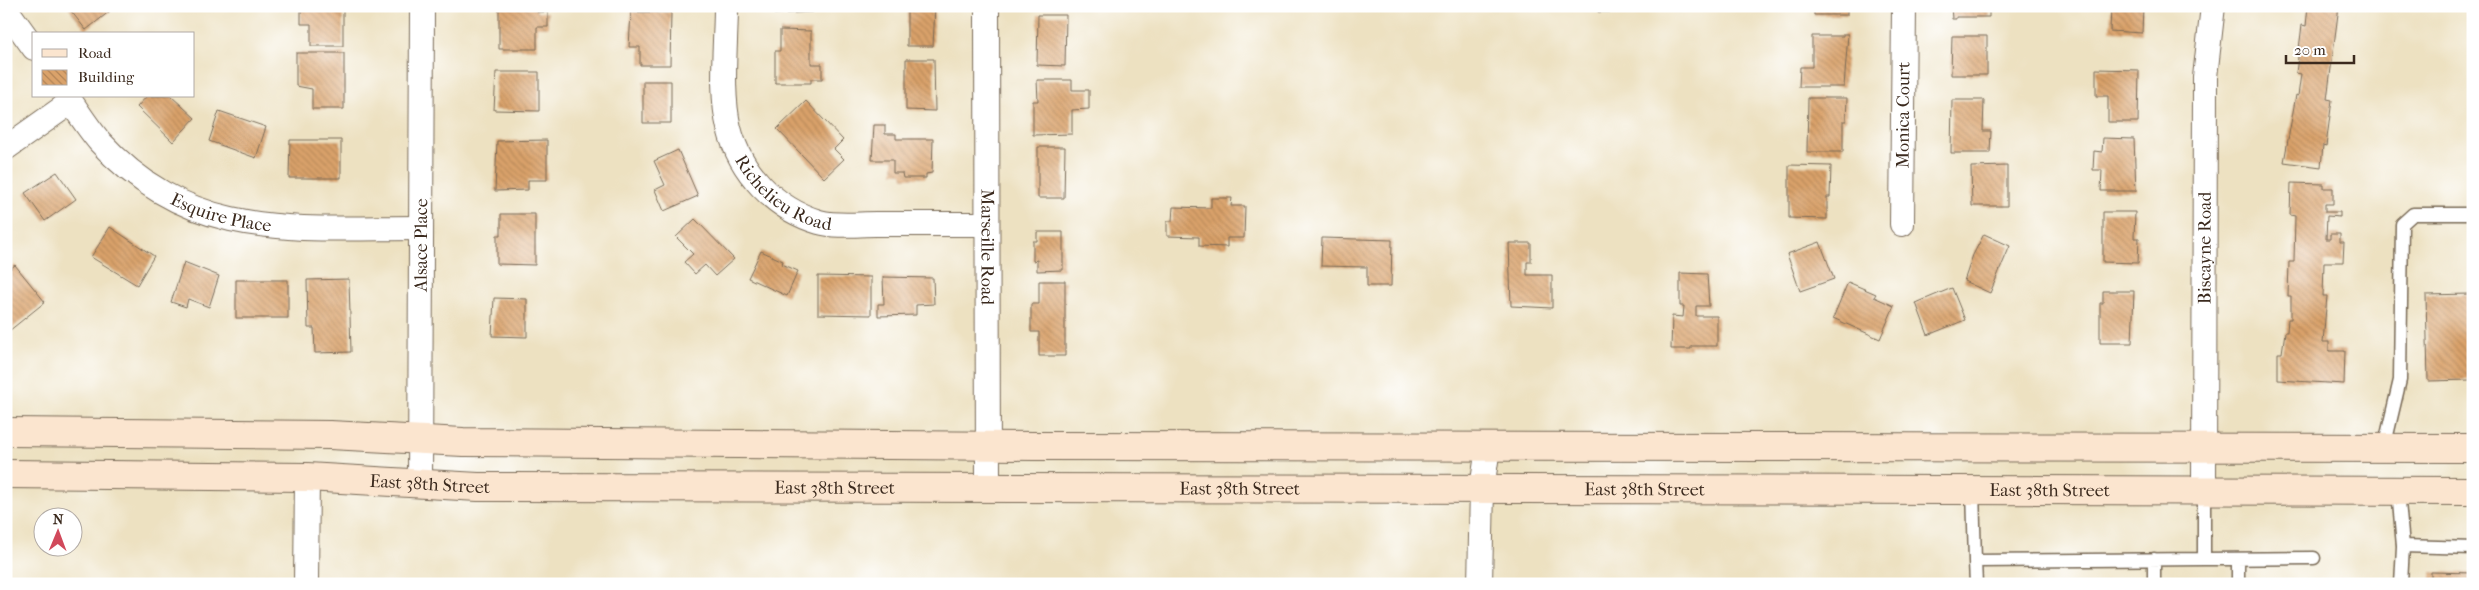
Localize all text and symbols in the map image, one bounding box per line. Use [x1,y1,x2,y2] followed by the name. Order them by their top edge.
[32,32,195,98] legend
[2286,32,2354,64] scale bar
[2294,41,2326,59] text: 20 m
[78,44,112,62] text: Road
[1892,61,1914,168] street label: Monica Court
[78,68,135,86] text: Building
[731,151,833,235] street label: Richelieu Road
[167,189,273,236] street label: Esquire Place
[977,189,998,305] street label: Marseille Road
[2194,192,2215,304] street label: Biscayne Road
[410,198,432,293] street label: Alsace Place
[369,470,491,498] street label: East 38th Street
[774,477,896,498] street label: East 38th Street
[1179,478,1301,499] street label: East 38th Street
[1584,479,1706,500] street label: East 38th Street
[1989,480,2111,501] street label: East 38th Street
[32,508,82,558] north arrow
[53,511,64,528] text: N

